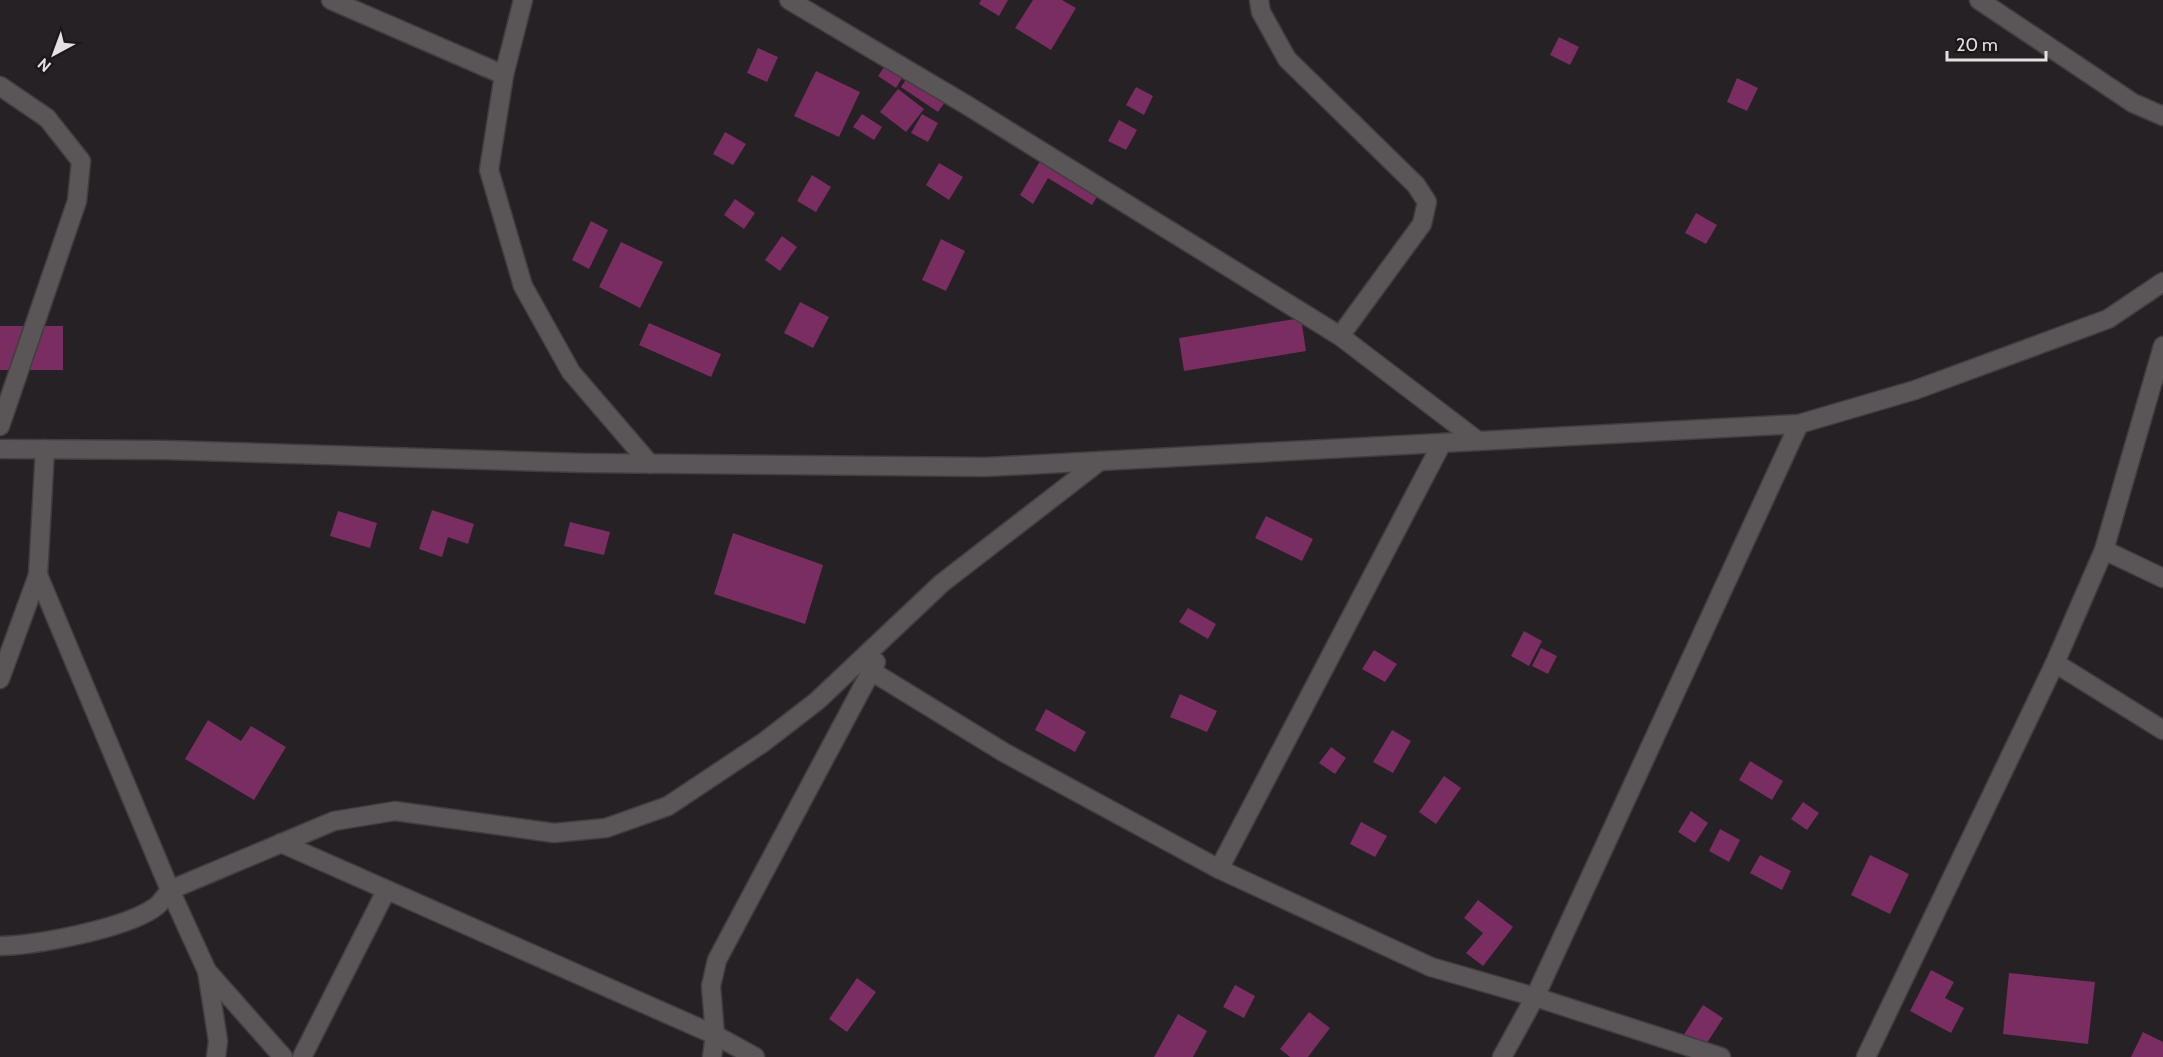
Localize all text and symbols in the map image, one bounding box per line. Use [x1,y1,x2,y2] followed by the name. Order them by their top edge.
[24,24,84,84] north arrow
[1947,24,2046,62] scale bar
[1956,34,1998,56] text: 20 m
[34,54,55,76] text: N

